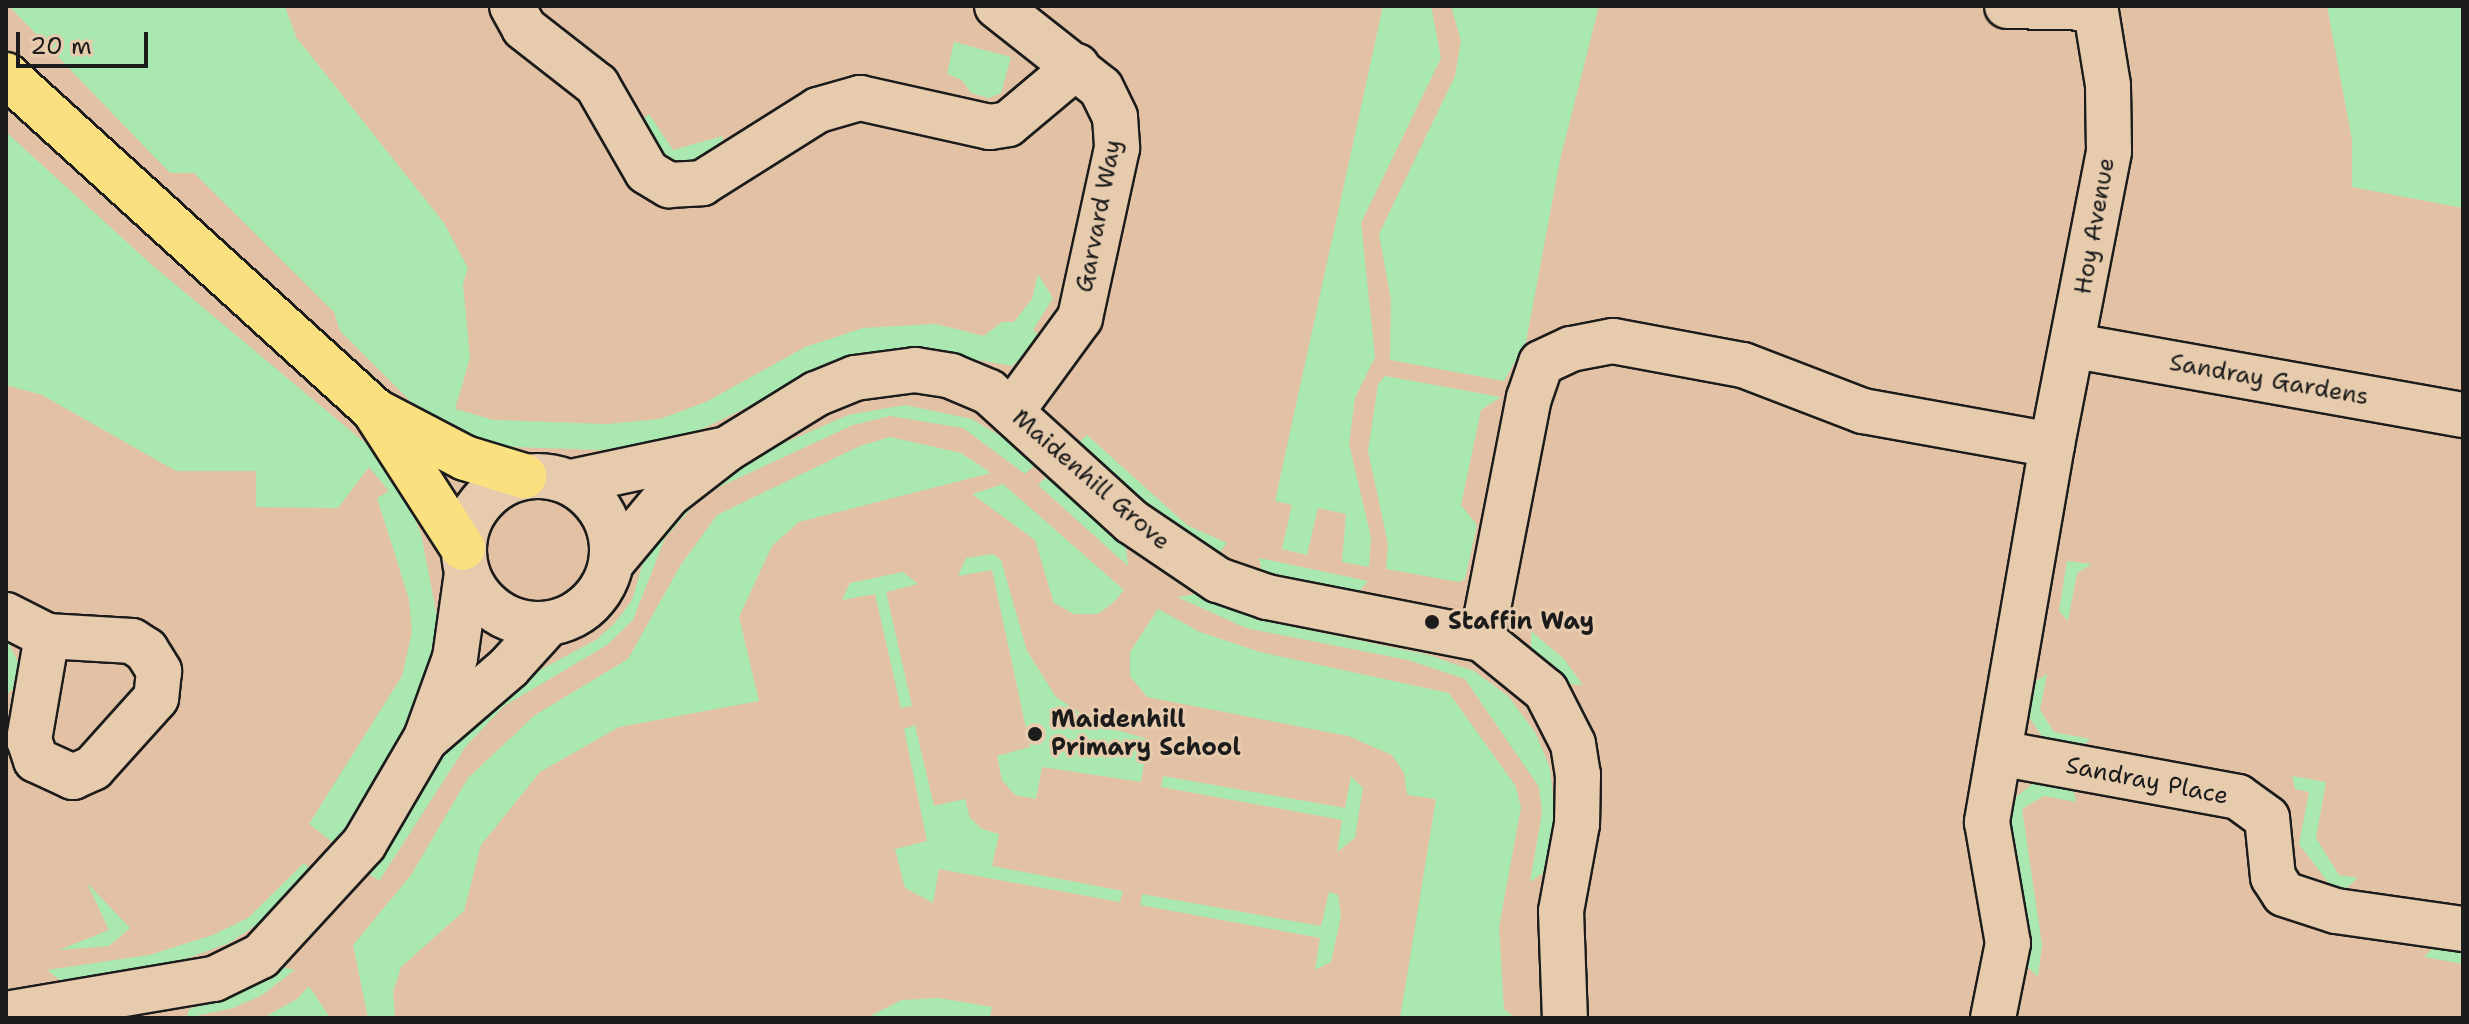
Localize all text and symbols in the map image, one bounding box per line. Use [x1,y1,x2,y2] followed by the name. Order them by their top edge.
[20,16,152,66] scale bar
[30,30,92,62] text: 20 m
[1070,137,1128,295] street label: Garvard Way
[2069,155,2121,297] street label: Hoy Avenue
[2167,348,2371,412] street label: Sandray Gardens
[1006,404,1176,556] street label: Maidenhill Grove
[1448,608,1594,636] place label: Staffin Way
[1423,613,1441,631] marker: Staffin Way
[1051,706,1241,762] place label: Maidenhill Primary School
[1026,725,1044,743] marker: Maidenhill Primary School
[2063,751,2231,811] street label: Sandray Place

